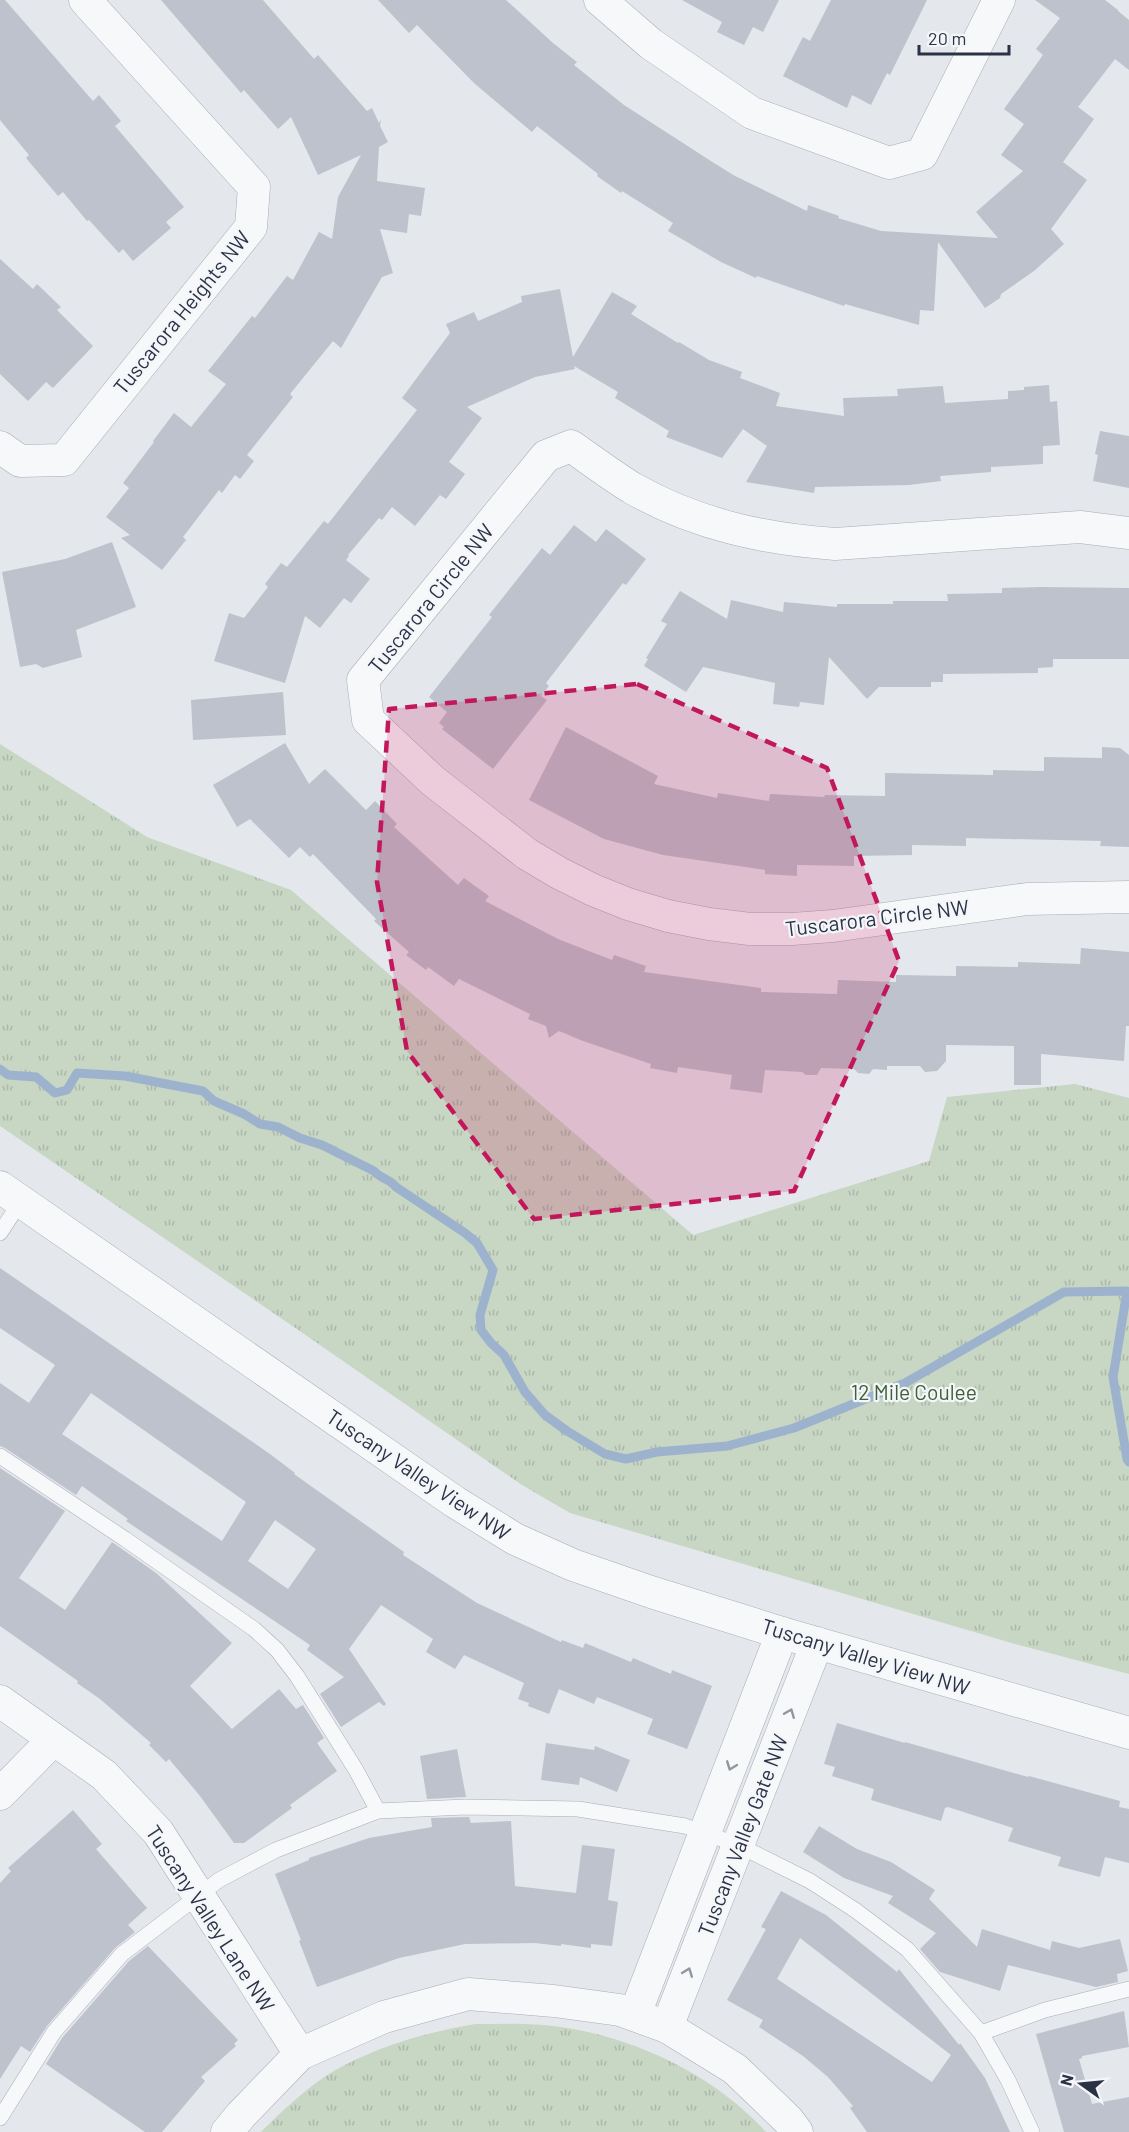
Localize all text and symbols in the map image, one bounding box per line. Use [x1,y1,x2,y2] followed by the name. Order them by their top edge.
[919,18,1009,56] scale bar
[928,27,966,49] text: 20 m
[107,225,255,399] street label: Tuscarora Heights NW
[362,518,498,678] street label: Tuscarora Circle NW
[784,893,970,941] street label: Tuscarora Circle NW
[851,1379,977,1404] park label: 12 Mile Coulee
[322,1403,516,1545] street label: Tuscany Valley View NW
[759,1612,973,1700] street label: Tuscany Valley View NW
[783,1708,795,1719] one-way arrow
[692,1730,792,1940] street label: Tuscany Valley Gate NW
[726,1760,738,1771] one-way arrow
[141,1820,281,2016] street label: Tuscany Valley Lane NW
[681,1967,693,1978] one-way arrow
[1051,2054,1111,2114] north arrow
[1055,2072,1077,2088] text: N

